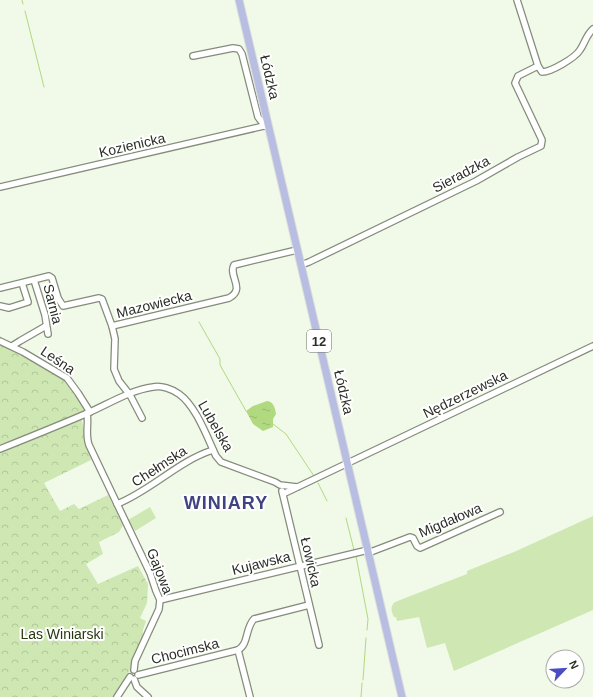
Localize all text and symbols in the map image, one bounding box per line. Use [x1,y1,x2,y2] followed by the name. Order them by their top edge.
[257,53,283,101] street label: Łódzka
[97,130,167,160] street label: Kozienicka
[430,152,492,196] street label: Sieradzka
[40,282,66,326] street label: Sarnia
[115,287,194,321] street label: Mazowiecka
[307,330,331,352] road number: 12
[38,343,78,377] street label: Leśna
[420,367,510,421] street label: Nędzerzewska
[331,368,357,416] street label: Łódzka
[195,398,237,454] street label: Lubelska
[129,442,190,490] street label: Chełmska
[184,493,268,513] district label: WINIARY
[416,499,484,540] street label: Migdałowa
[298,536,325,589] street label: Łowicka
[144,546,176,596] street label: Gajowa
[230,548,292,578] street label: Kujawska
[20,626,104,642] park label: Las Winiarski
[149,635,221,667] street label: Chocimska
[545,649,585,689] north arrow
[567,659,581,671] text: N

